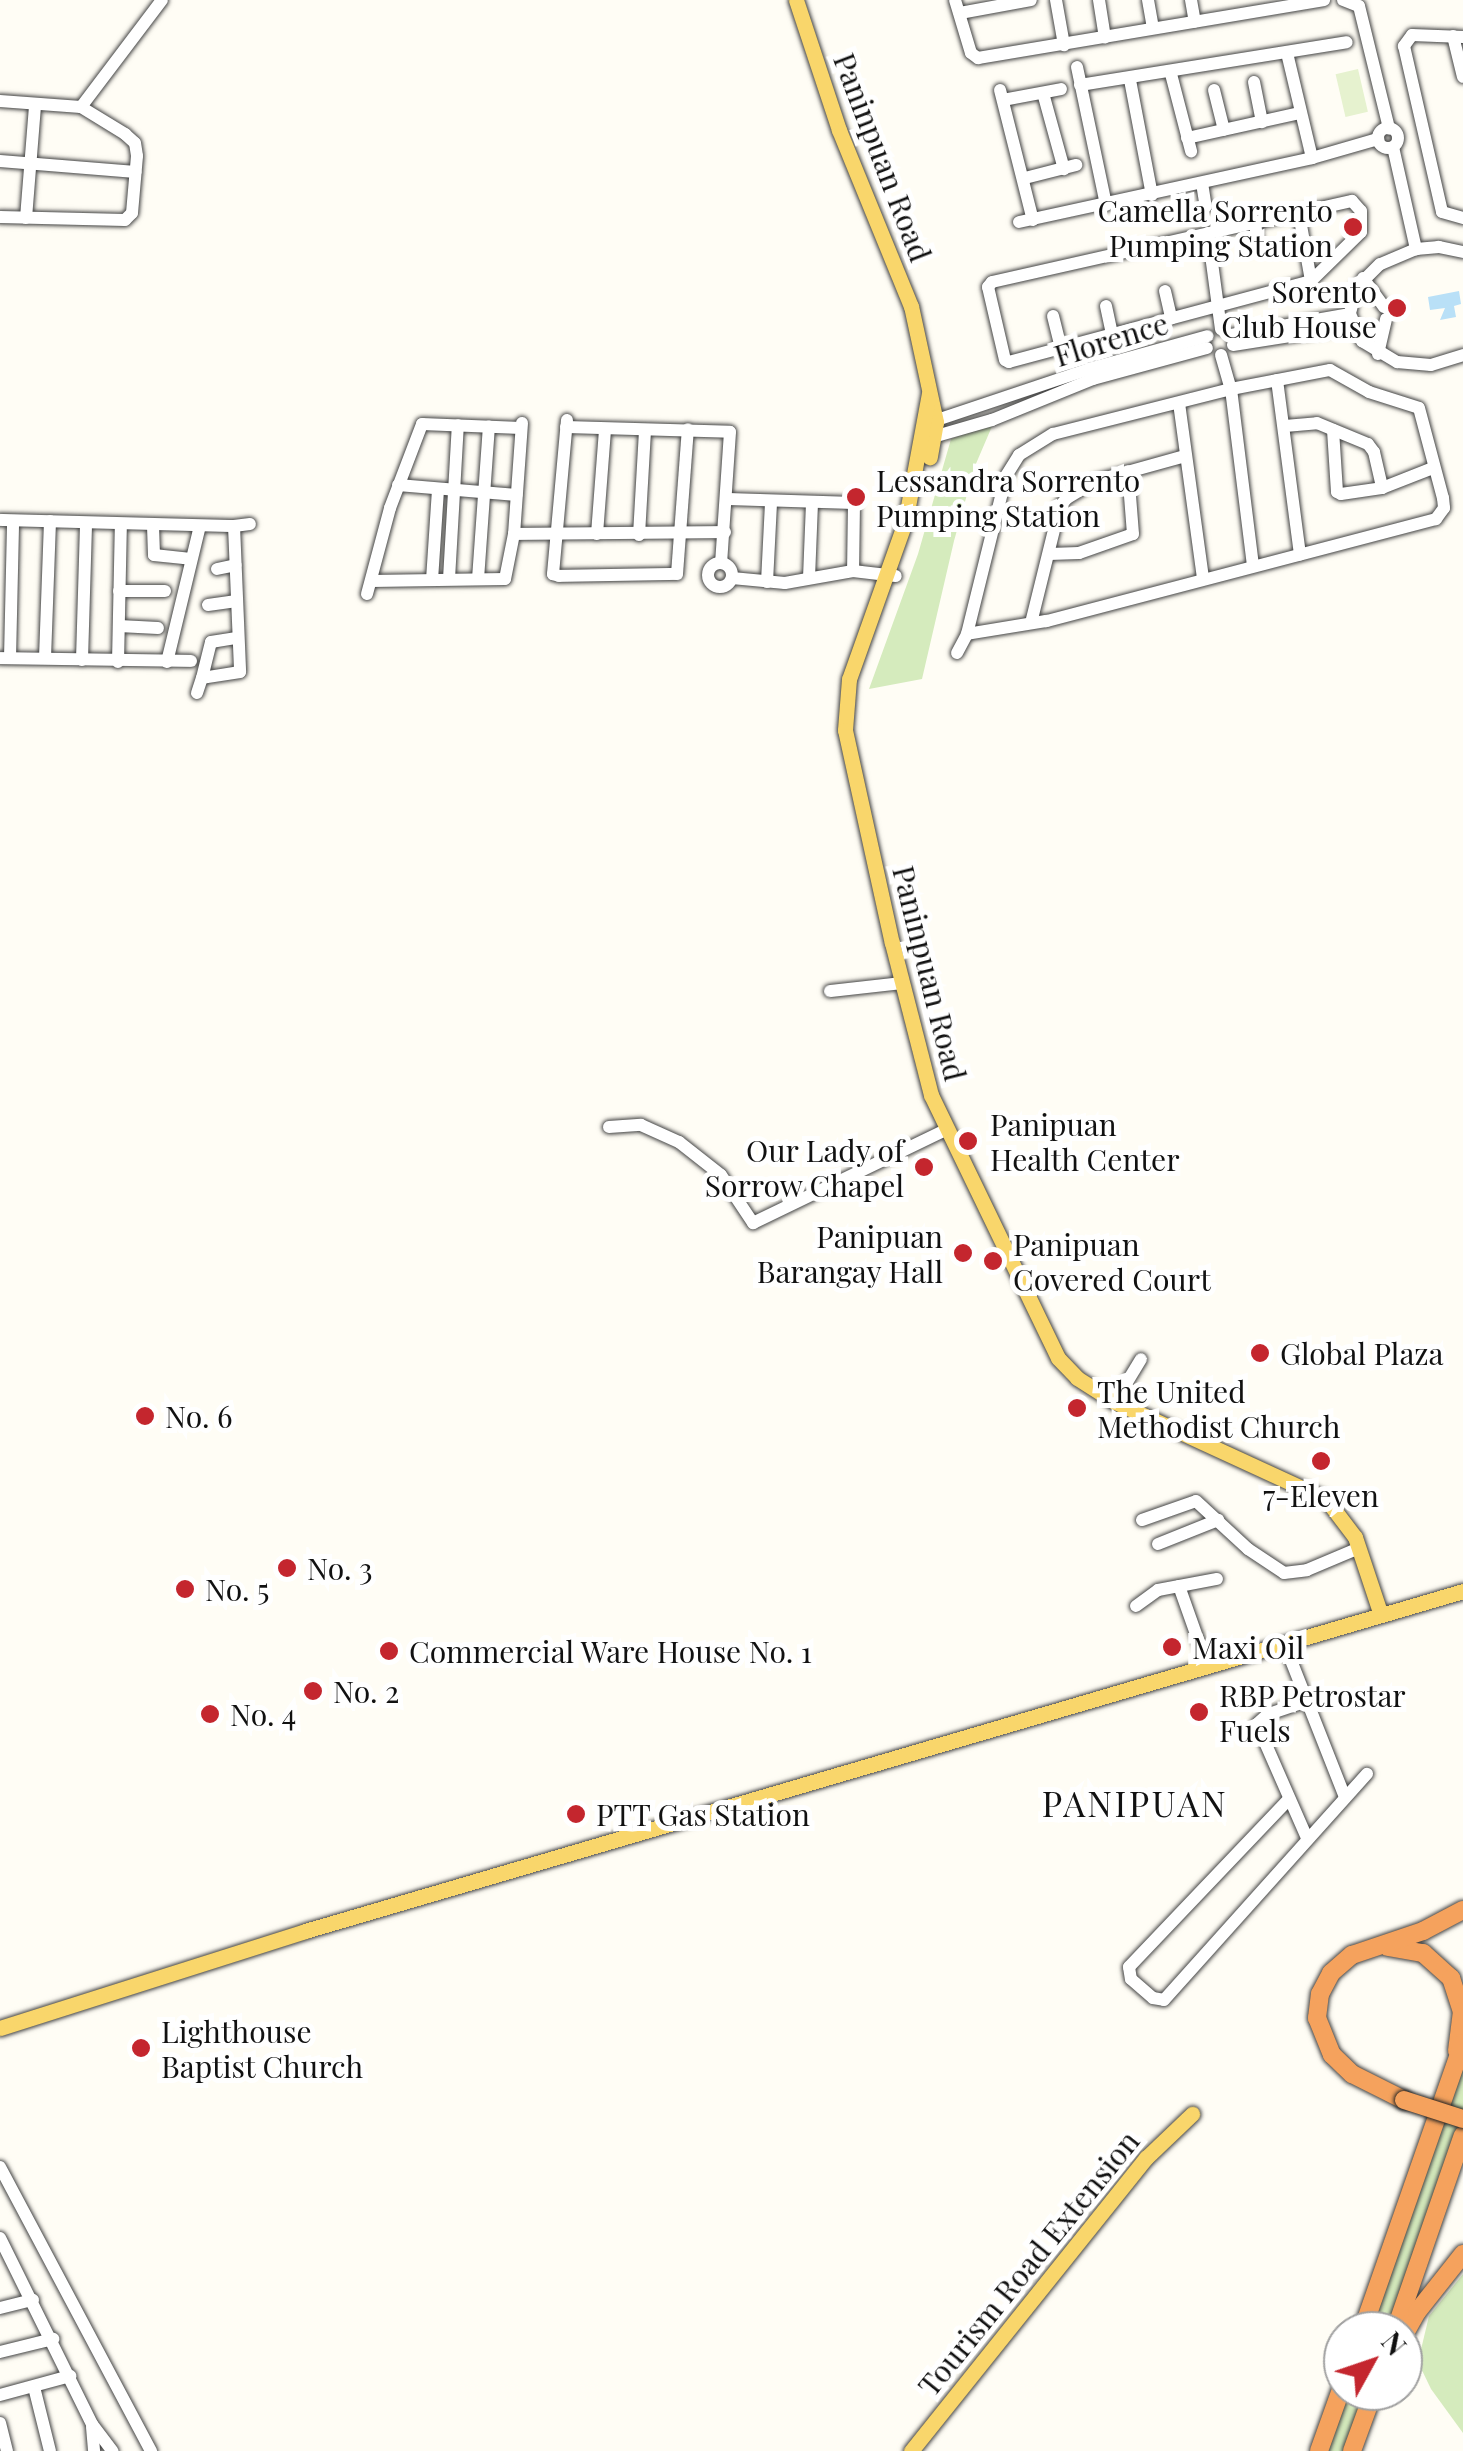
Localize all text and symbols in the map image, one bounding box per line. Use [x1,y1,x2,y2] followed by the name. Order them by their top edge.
[827,48,939,266] street label: Paninpuan Road
[1097,192,1333,262] place label: Camella Sorrento Pumping Station
[1342,216,1364,238] marker: Camella Sorrento Pumping Station
[1221,273,1377,344] place label: Sorento Club House
[1386,297,1408,319] marker: Sorento Club House
[1050,305,1172,373] street label: Florence
[876,462,1141,532] place label: Lessandra Sorrento Pumping Station
[845,486,867,508] marker: Lessandra Sorrento Pumping Station
[886,862,974,1084] street label: Paninpuan Road
[990,1106,1179,1176] place label: Panipuan Health Center
[955,1128,981,1154] marker: Panipuan Health Center
[704,1132,904,1202] place label: Our Lady of Sorrow Chapel
[913,1156,935,1178] marker: Our Lady of Sorrow Chapel
[756,1218,943,1288] place label: Panipuan Barangay Hall
[1013,1226,1211,1296] place label: Panipuan Covered Court
[952,1242,974,1264] marker: Panipuan Barangay Hall
[982,1250,1004,1272] marker: Panipuan Covered Court
[1280,1335,1444,1371] place label: Global Plaza
[1249,1342,1271,1364] marker: Global Plaza
[1097,1373,1341,1444] place label: The United Methodist Church
[1066,1397,1088,1419] marker: The United Methodist Church
[165,1398,233,1434] place label: No. 6
[134,1405,156,1427] marker: No. 6
[1310,1450,1332,1472] marker: 7-Eleven
[1263,1477,1379,1513] place label: 7-Eleven
[307,1550,373,1586] place label: No. 3
[276,1557,298,1579] marker: No. 3
[205,1571,270,1607] place label: No. 5
[174,1578,196,1600] marker: No. 5
[1192,1629,1304,1665] place label: Maxi Oil
[409,1633,813,1669] place label: Commercial Ware House No. 1
[1161,1636,1183,1658] marker: Maxi Oil
[378,1640,400,1662] marker: Commercial Ware House No. 1
[333,1673,399,1709] place label: No. 2
[1219,1677,1406,1748] place label: RBP Petrostar Fuels
[302,1680,324,1702] marker: No. 2
[230,1696,297,1732] place label: No. 4
[1188,1701,1210,1723] marker: RBP Petrostar Fuels
[199,1703,221,1725] marker: No. 4
[1042,1782,1228,1824] district label: PANIPUAN
[596,1796,811,1832] place label: PTT Gas Station
[565,1803,587,1825] marker: PTT Gas Station
[161,2013,364,2084] place label: Lighthouse Baptist Church
[130,2037,152,2059] marker: Lighthouse Baptist Church
[910,2123,1146,2403] street label: Tourism Road Extension
[1323,2311,1423,2411] north arrow
[1374,2323,1416,2362] text: N

